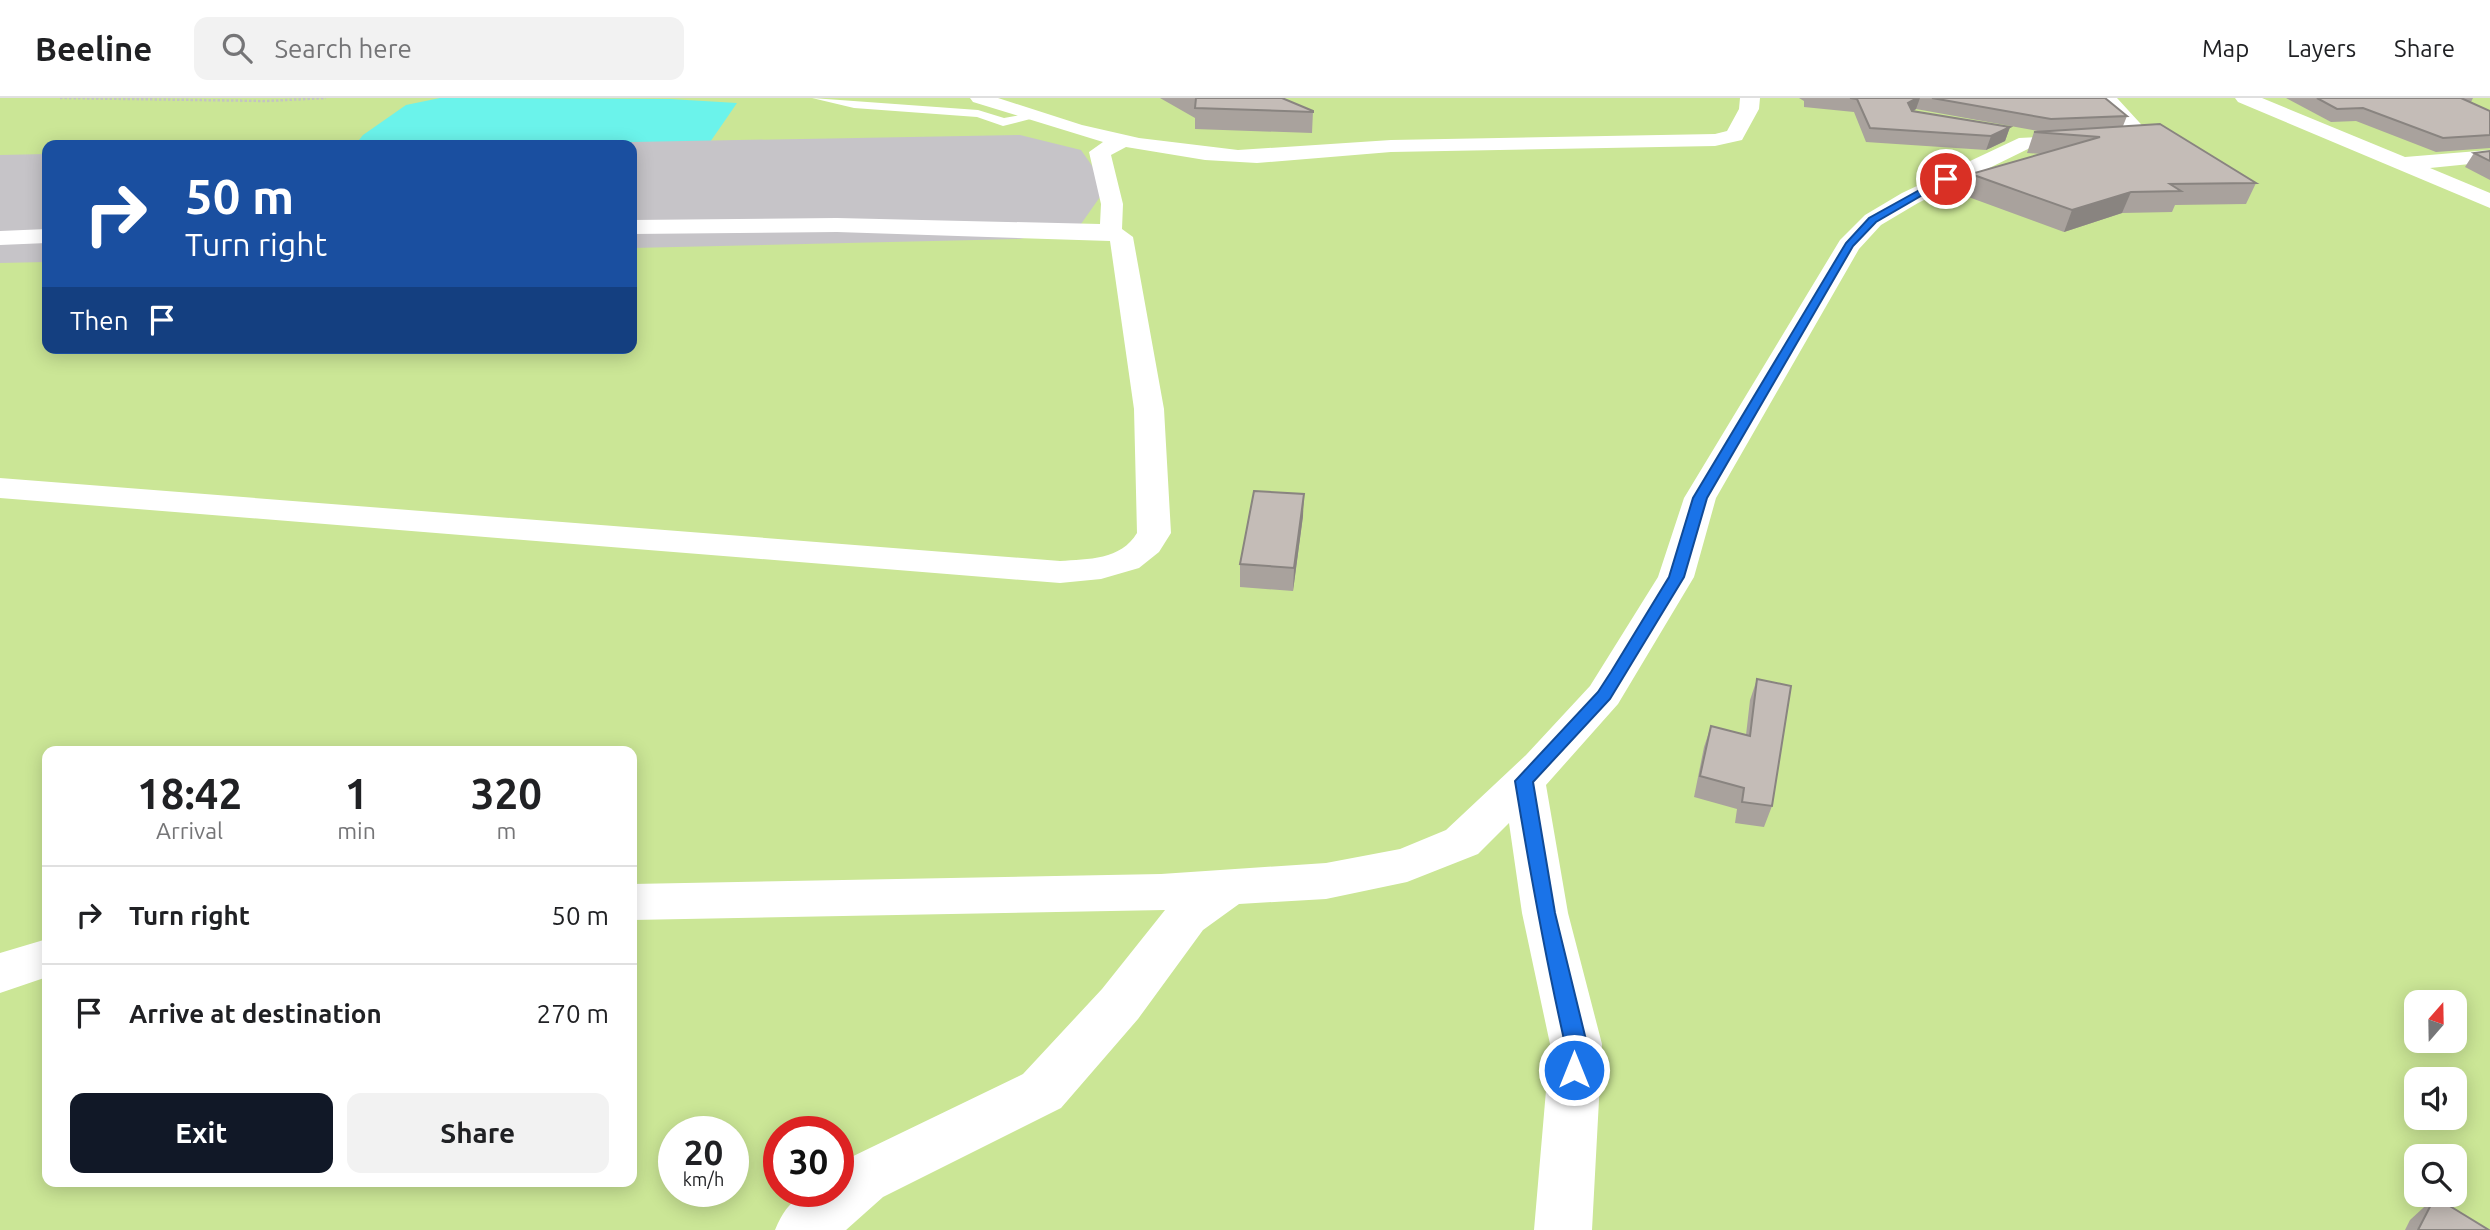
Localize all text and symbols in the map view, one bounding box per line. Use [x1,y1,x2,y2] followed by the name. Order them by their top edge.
[194,17,684,80] search box
[218,29,256,67] icon: search
[35,30,152,67] text: Beeline
[274,34,412,63] text: Search here
[2202,35,2249,62] text: Map
[2287,35,2356,62] text: Layers
[2394,35,2455,62] text: Share
[1916,149,1976,209] pin
[1927,160,1965,198] icon: arrive
[70,168,161,259] icon: right
[185,168,294,223] text: 50 m
[185,226,327,262] text: Turn right
[143,301,181,339] icon: arrive
[70,306,129,335] text: Then
[137,770,242,817] text: 18:42
[345,770,368,817] text: 1
[471,770,542,817] text: 320
[156,818,223,843] text: Arrival
[337,818,376,843] text: min
[496,818,516,843] text: m
[70,896,108,934] icon: right
[129,901,250,930] text: Turn right
[551,901,609,930] text: 50 m
[2404,990,2468,1054] north arrow
[2404,990,2467,1207] map controls
[70,994,108,1032] icon: arrive
[129,999,382,1028] text: Arrive at destination
[537,999,609,1028] text: 270 m
[1537,1033,1611,1107] position arrow
[2404,1067,2467,1130] button: sound
[70,1093,333,1173] button: Exit
[347,1093,609,1173] button: Share
[763,1116,854,1207] speed limit sign: 30
[684,1132,723,1172] text: 20
[2404,1144,2467,1207] button: search
[683,1169,724,1189] text: km/h

